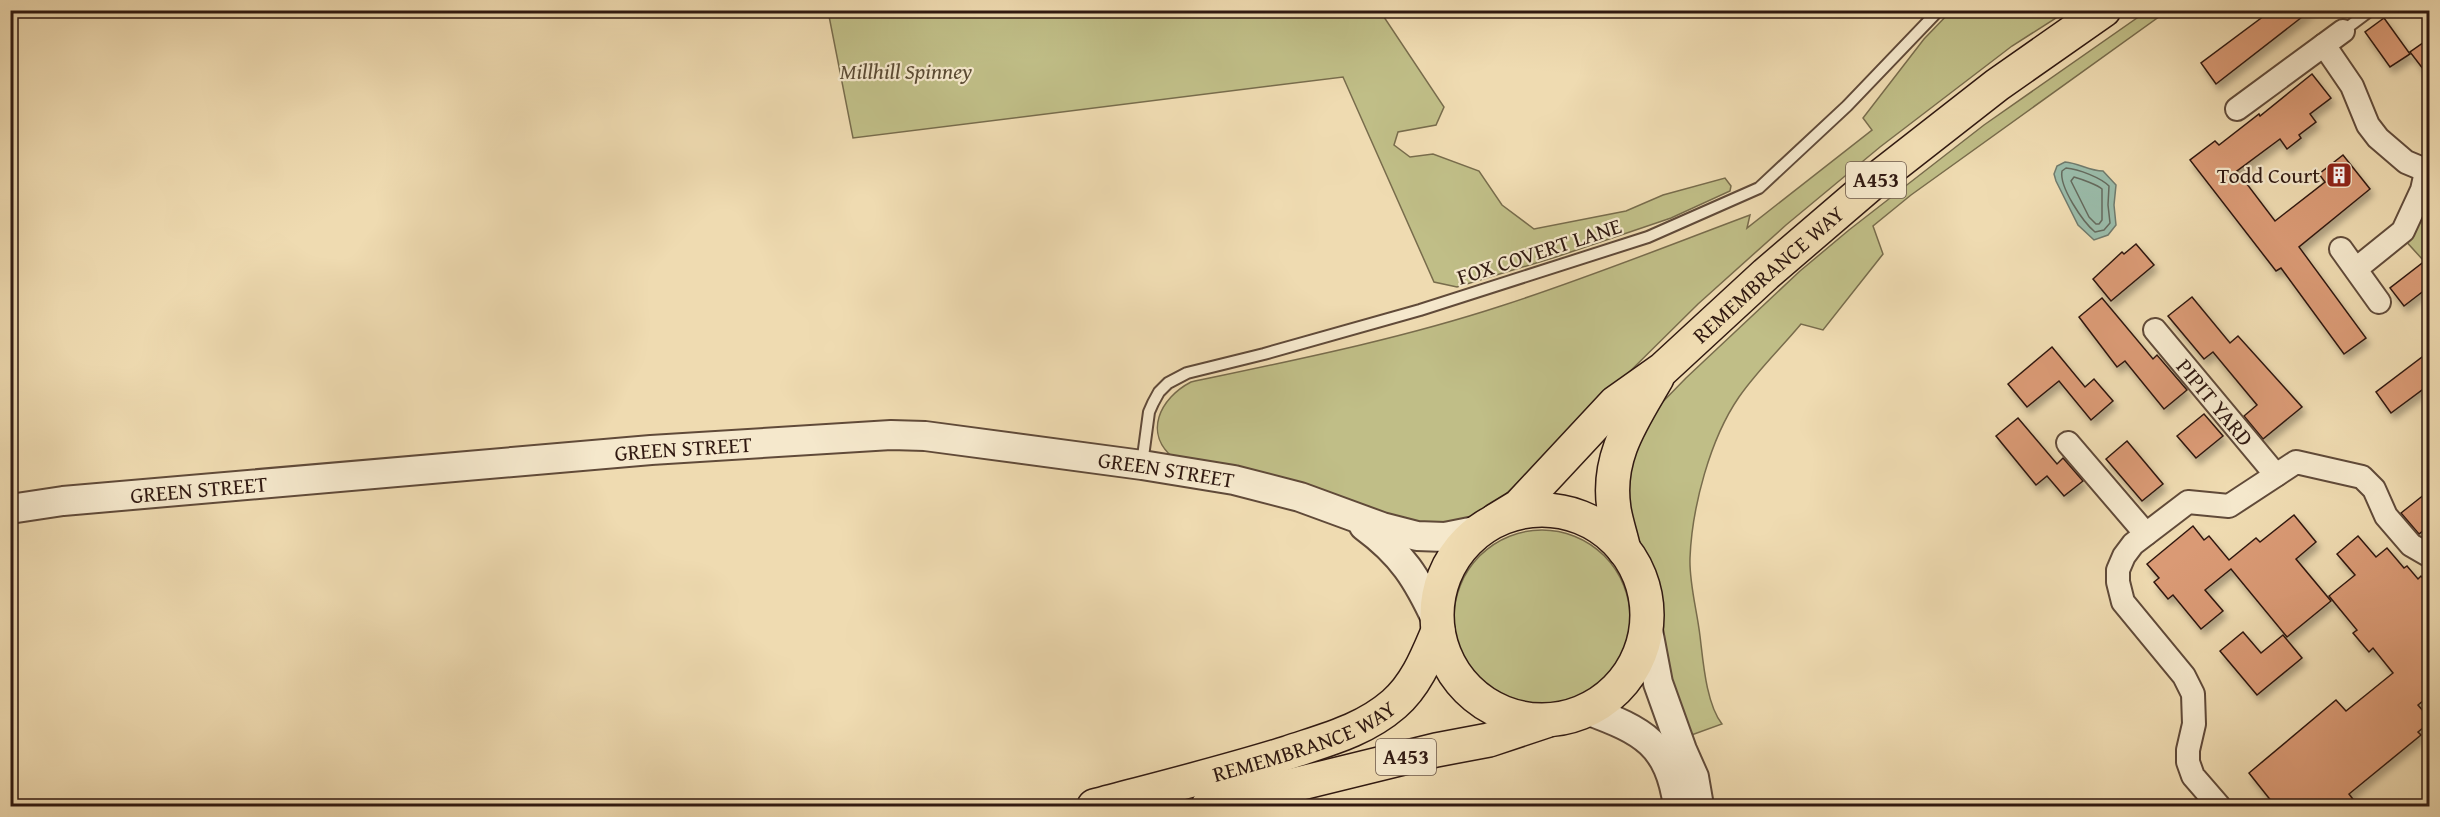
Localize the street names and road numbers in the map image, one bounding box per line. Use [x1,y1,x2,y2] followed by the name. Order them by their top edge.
[1846,162,1906,198] road number: A453
[1685,198,1851,350] street label: REMEMBRANCE WAY
[1453,209,1625,293] street label: FOX COVERT LANE
[2169,351,2261,453] street label: PIPIT YARD
[613,428,753,469] street label: GREEN STREET
[1096,443,1237,496] street label: GREEN STREET
[129,467,269,511] street label: GREEN STREET
[1209,693,1402,790] street label: REMEMBRANCE WAY
[1376,739,1436,775] road number: A453

